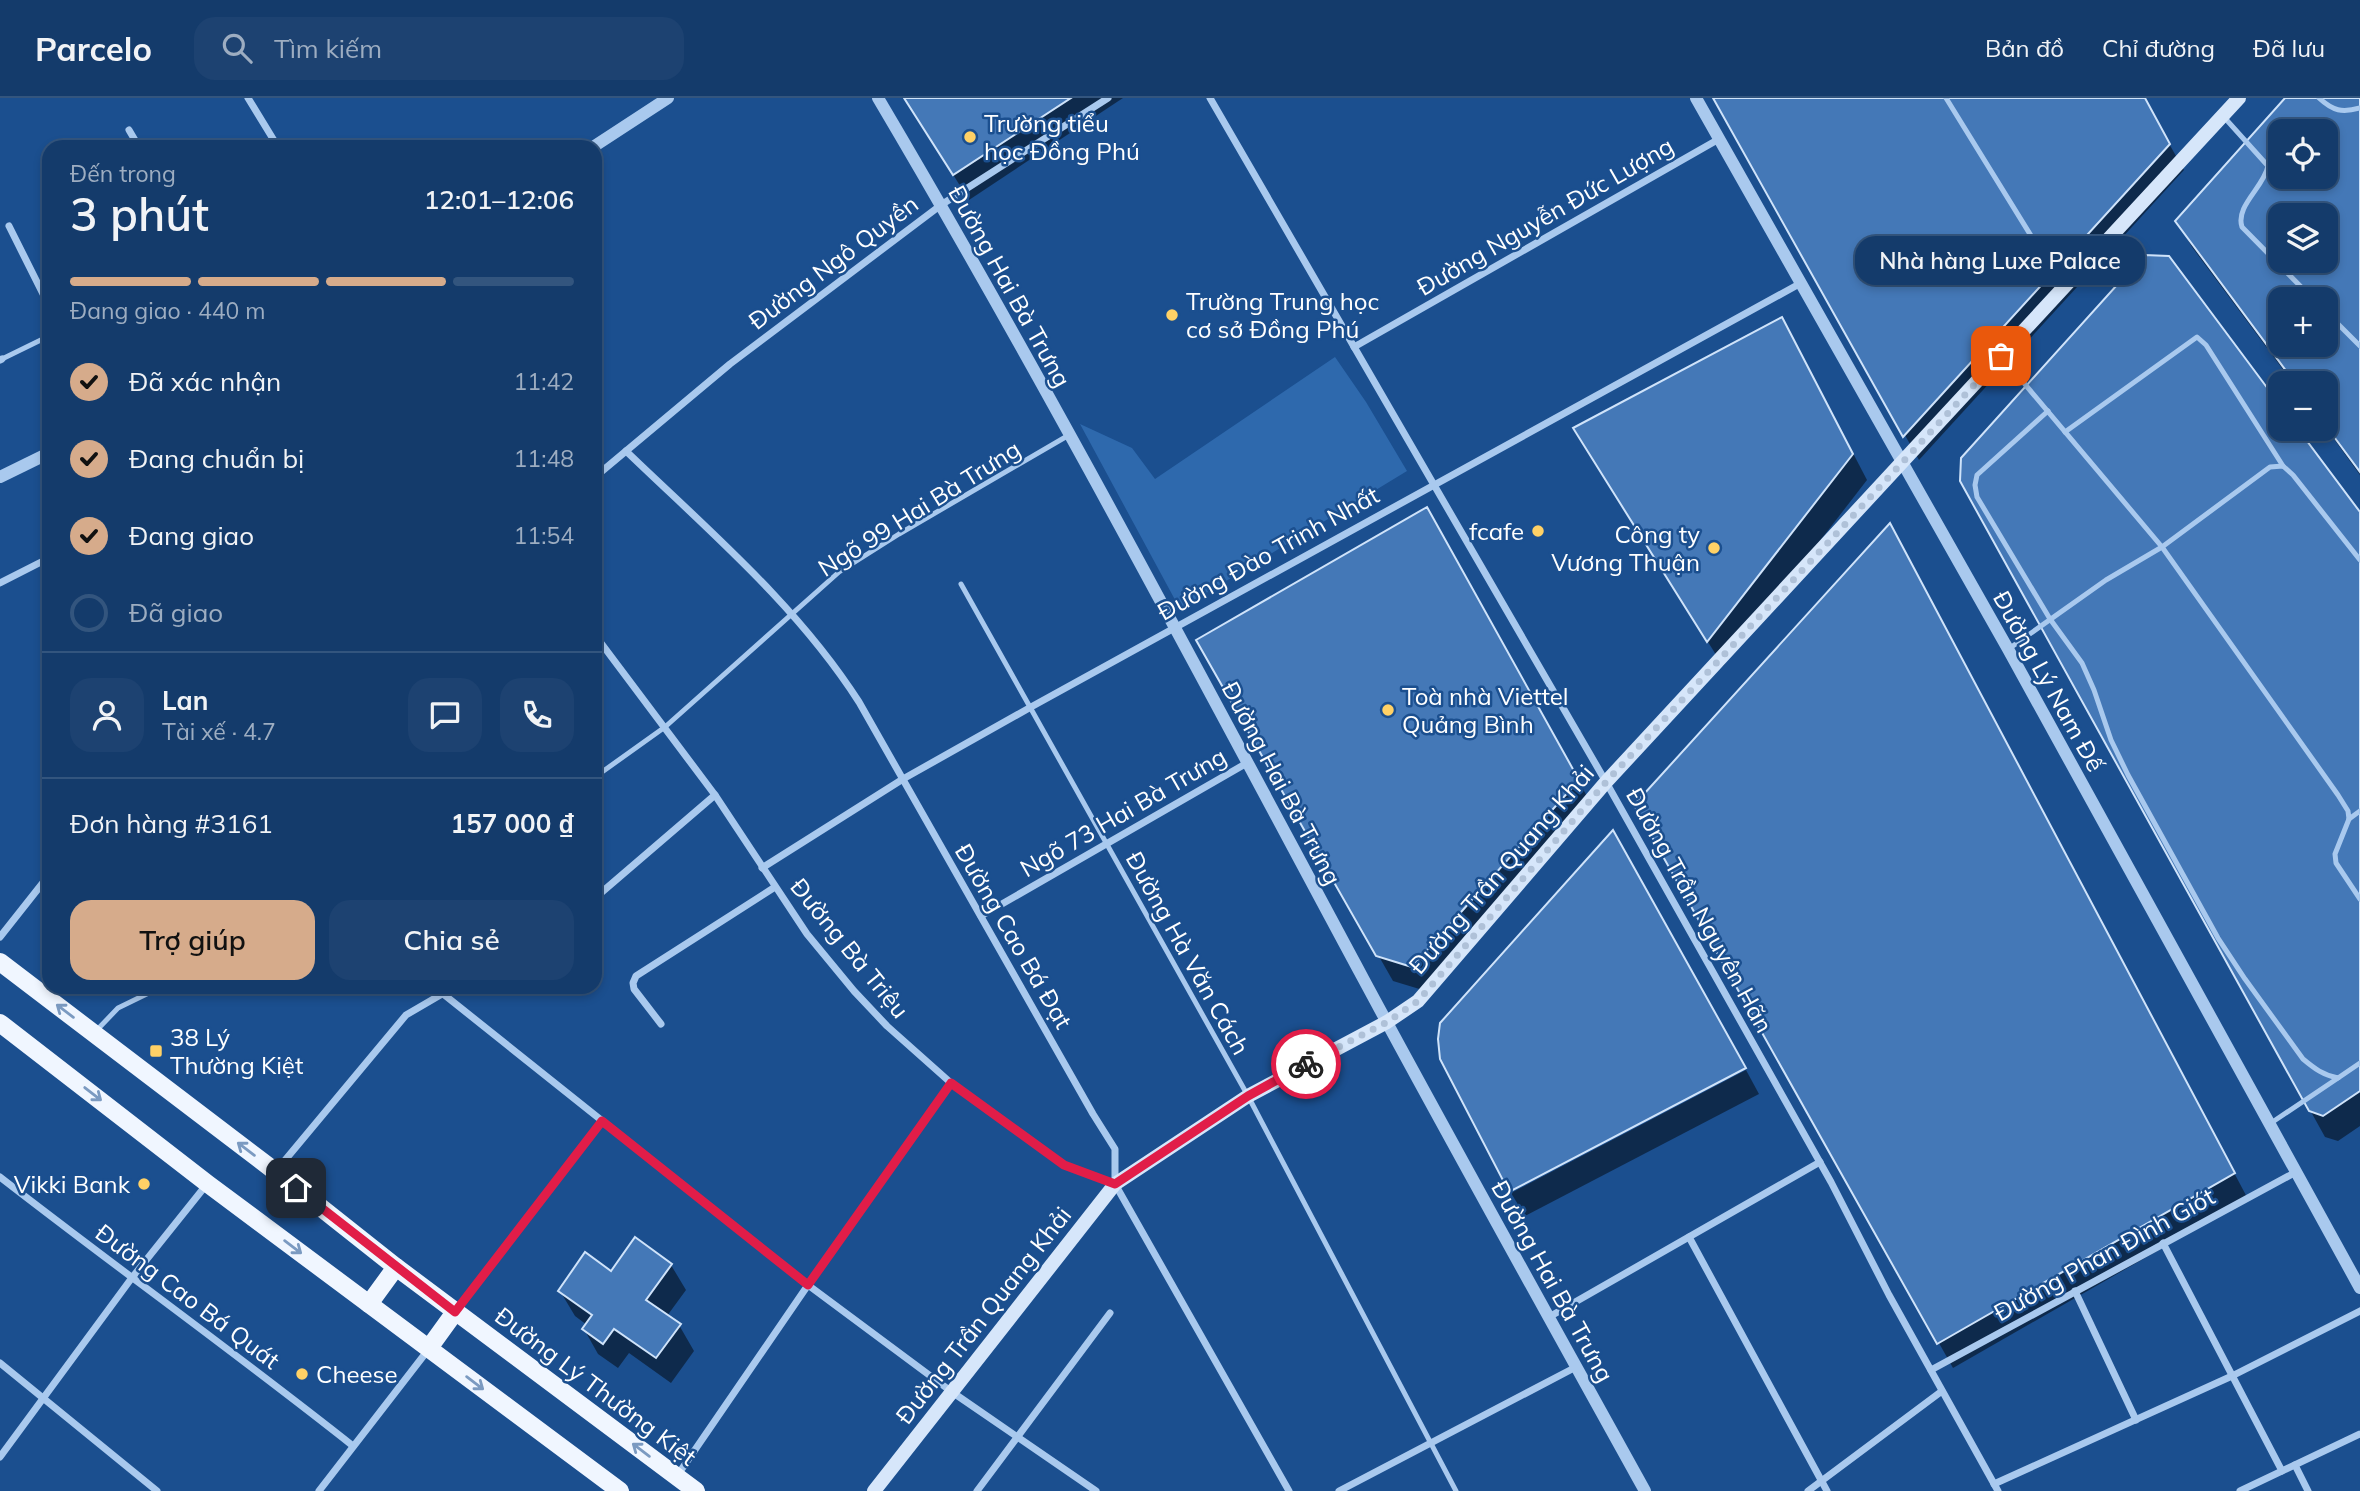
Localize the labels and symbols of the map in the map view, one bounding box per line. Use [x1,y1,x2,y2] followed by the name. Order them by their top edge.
[984,108,1140,166] place label: Trường tiểu học Đồng Phú
[962,129,978,145] marker: Trường tiểu học Đồng Phú
[1411,130,1679,302] street label: Đường Nguyễn Đức Lượng
[942,180,1078,392] street label: Đường Hai Bà Trưng
[742,188,924,336] street label: Đường Ngô Quyền
[1856,237,2146,286] callout: Nhà hàng Luxe Palace
[1186,286,1380,344] place label: Trường Trung học cơ sở Đồng Phú
[1164,307,1180,323] marker: Trường Trung học cơ sở Đồng Phú
[1971,326,2031,386] pin
[812,434,1026,582] street label: Ngõ 99 Hai Bà Trưng
[1152,480,1384,626] street label: Đường Đào Trinh Nhất
[1469,516,1524,546] place label: fcafe
[1551,519,1700,577] place label: Công ty Vương Thuận
[1530,523,1546,539] marker: fcafe
[1706,540,1722,556] marker: Công ty Vương Thuận
[1987,585,2112,777] street label: Đường Lý Nam Đế
[1216,676,1348,890] street label: Đường Hai Bà Trưng
[1402,681,1568,739] place label: Toà nhà Viettel Quảng Bình
[1380,702,1396,718] marker: Toà nhà Viettel Quảng Bình
[1015,741,1231,883] street label: Ngõ 73 Hai Bà Trưng
[1402,758,1600,980] street label: Đường Trần Quang Khải
[1620,782,1780,1038] street label: Đường Trần Nguyên Hãn
[949,838,1079,1034] street label: Đường Cao Bá Đạt
[1120,846,1256,1060] street label: Đường Hà Văn Cách
[784,872,916,1024] street label: Đường Bà Triệu
[56,1004,74,1019] one-way arrow
[170,1022,303,1080] place label: 38 Lý Thường Kiệt
[1271,1029,1341,1099] courier
[148,1043,164,1059] marker: 38 Lý Thường Kiệt
[83,1087,101,1102] one-way arrow
[236,1142,255,1157] one-way arrow
[266,1158,326,1218] pin
[14,1169,131,1199] place label: Vikki Bank
[1485,1175,1621,1387] street label: Đường Hai Bà Trưng
[136,1176,152,1192] marker: Vikki Bank
[1988,1181,2220,1327] street label: Đường Phan Đình Giót
[889,1200,1077,1430] street label: Đường Trần Quang Khải
[90,1217,286,1375] street label: Đường Cao Bá Quát
[283,1240,302,1255] one-way arrow
[489,1300,703,1472] street label: Đường Lý Thường Kiệt
[316,1359,398,1389] place label: Cheese
[294,1366,310,1382] marker: Cheese
[466,1376,484,1391] one-way arrow
[632,1443,651,1457] one-way arrow

